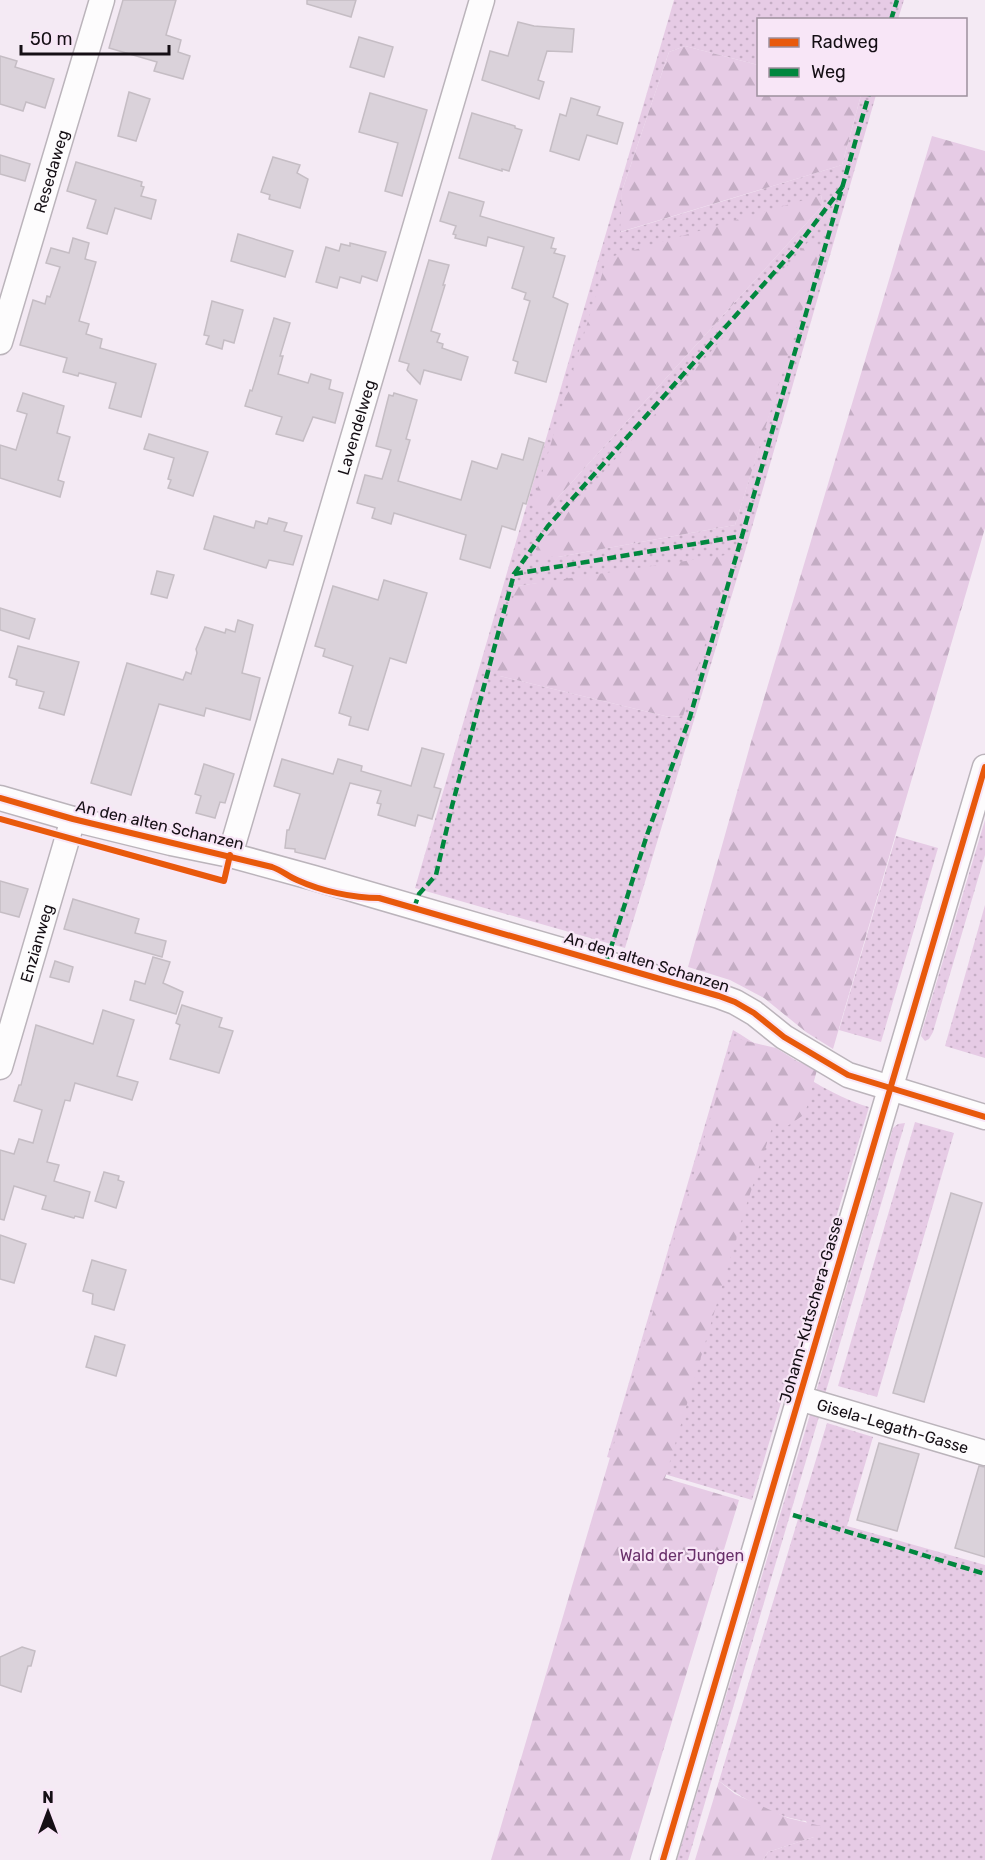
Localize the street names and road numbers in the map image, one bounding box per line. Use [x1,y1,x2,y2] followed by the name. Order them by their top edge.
[29,128,72,215] street label: Resedaweg
[333,377,379,477] street label: Lavendelweg
[74,796,246,854] street label: An den alten Schanzen
[16,902,57,985] street label: Enzianweg
[562,928,732,996] street label: An den alten Schanzen
[775,1214,847,1406] street label: Johann-Kutschera-Gasse
[815,1394,971,1457] street label: Gisela-Legath-Gasse

